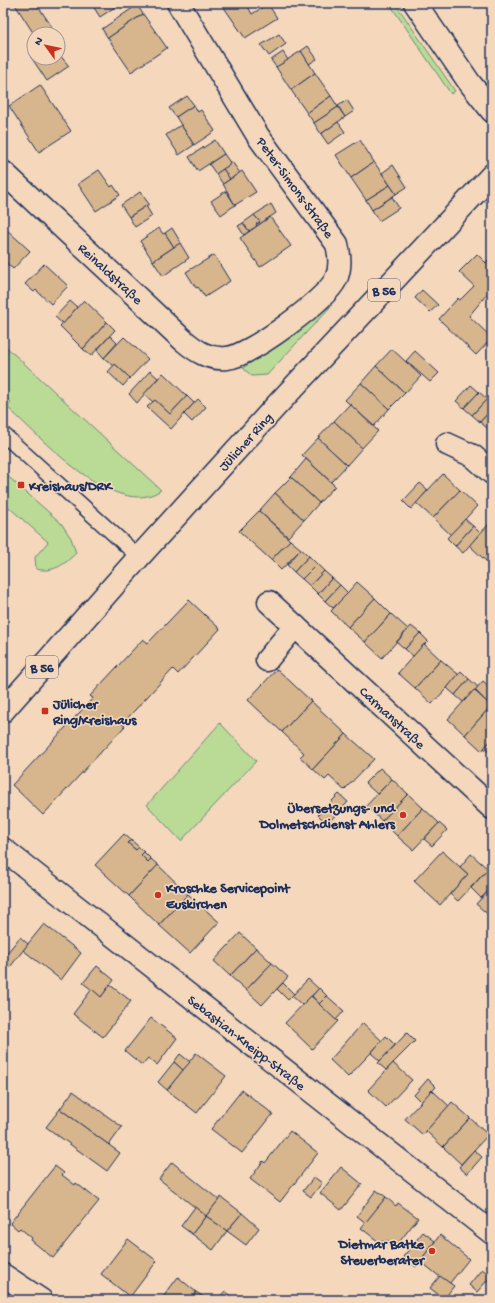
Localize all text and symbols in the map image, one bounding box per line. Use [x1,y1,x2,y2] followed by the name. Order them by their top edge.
[26,26,66,66] north arrow
[32,35,46,48] text: N
[251,134,337,243] street label: Peter-Simons-Straße
[73,240,146,310] street label: Reinaldstraße
[368,279,400,301] road number: B 56
[216,410,278,475] street label: Jülicher Ring
[28,479,114,496] place label: Kreishaus/DRK
[16,480,26,490] marker: Kreishaus/DRK
[26,656,58,678] road number: B 56
[355,684,428,754] street label: Carmanstraße
[52,697,137,730] place label: Jülicher Ring/Kreishaus
[40,706,50,716] marker: Jülicher Ring/Kreishaus
[258,801,397,834] place label: Übersetzungs- und Dolmetschdienst Ahlers
[398,810,408,820] marker: Übersetzungs- und Dolmetschdienst Ahlers
[165,881,291,914] place label: Kroschke Servicepoint Euskirchen
[153,890,163,900] marker: Kroschke Servicepoint Euskirchen
[183,993,308,1096] street label: Sebastian-Kneipp-Straße
[337,1237,426,1270] place label: Dietmar Batke Steuerberater
[427,1246,437,1256] marker: Dietmar Batke Steuerberater

